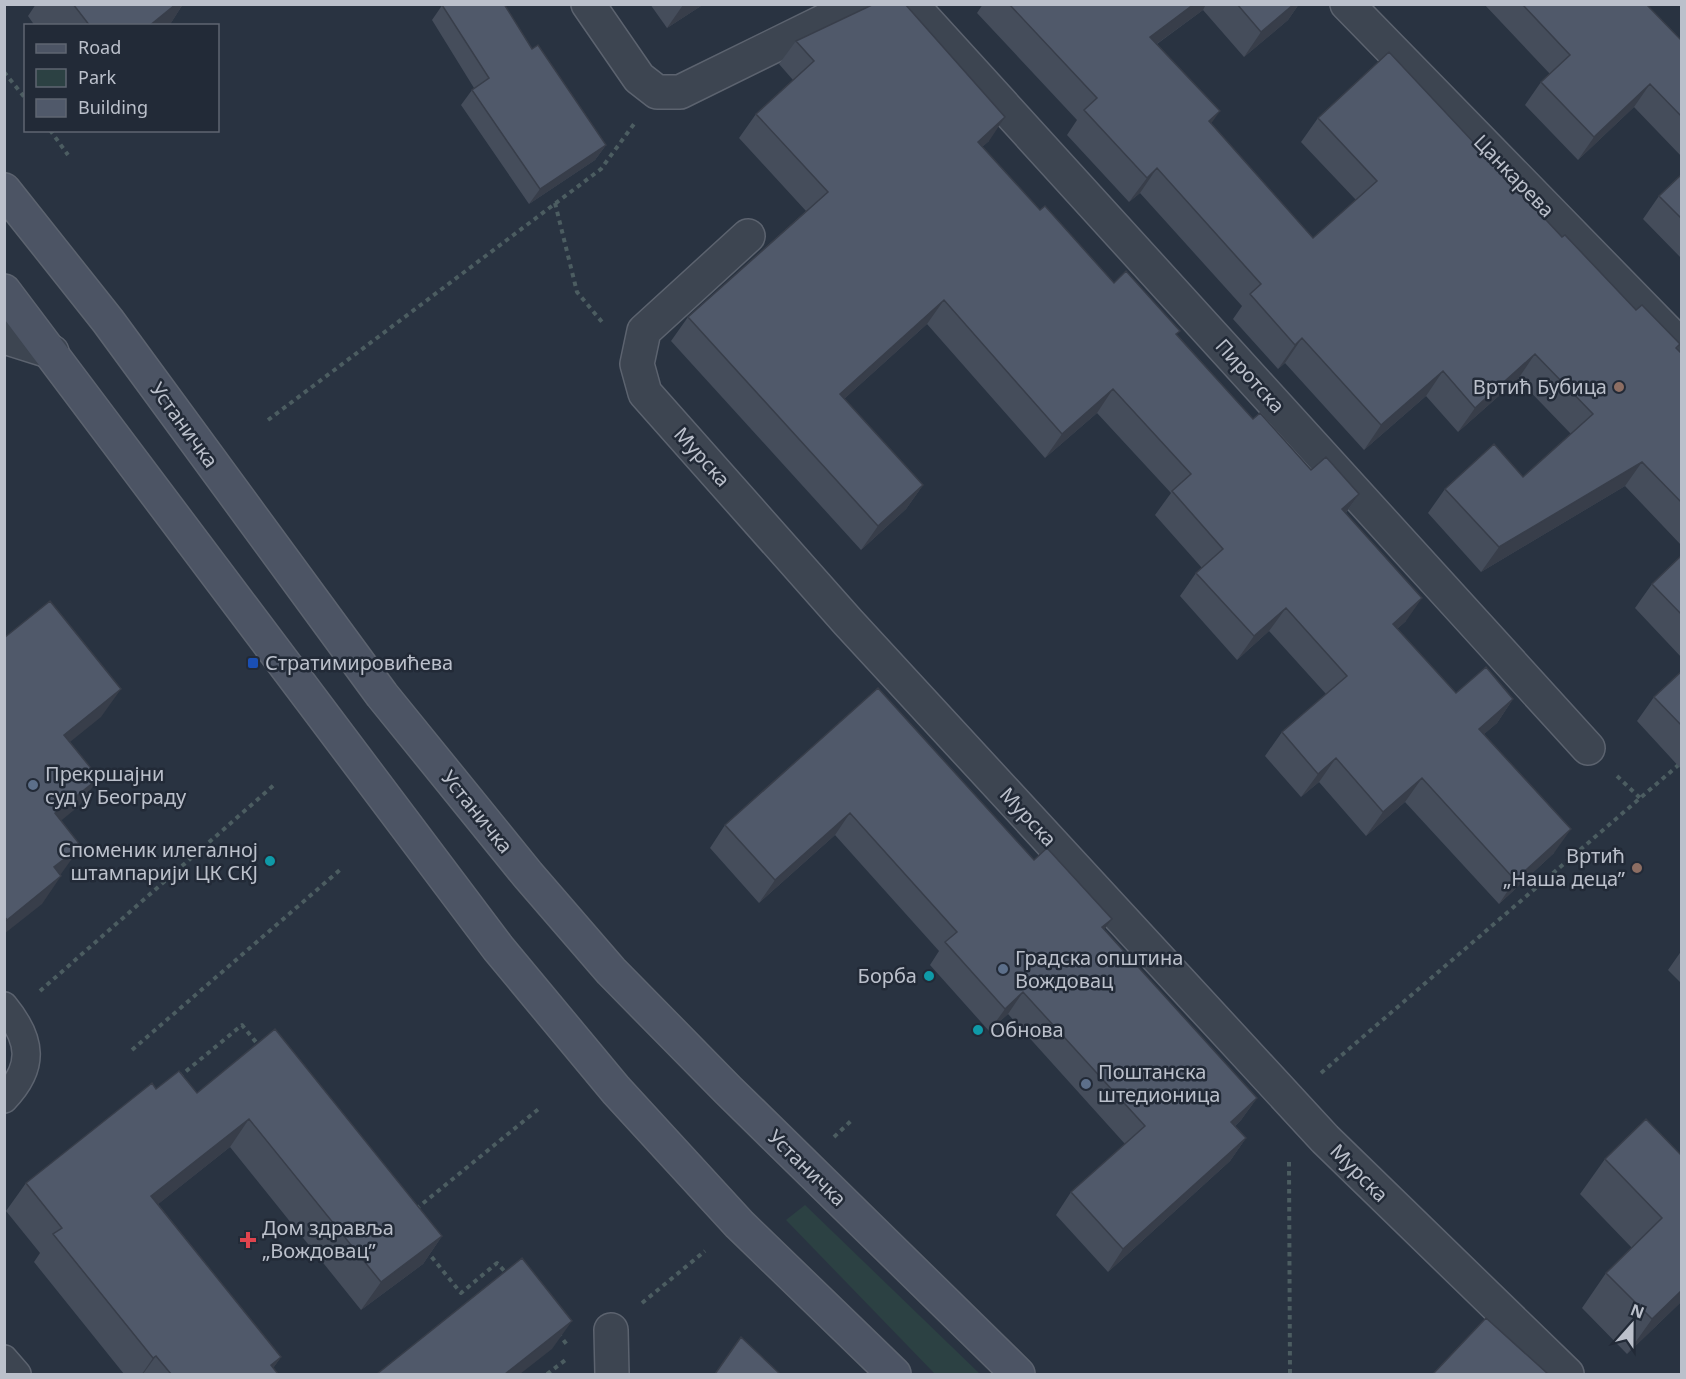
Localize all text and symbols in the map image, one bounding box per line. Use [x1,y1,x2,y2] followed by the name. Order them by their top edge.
[24,24,219,132] legend
[78,35,121,59] text: Road
[78,65,116,89] text: Park
[78,95,148,119] text: Building
[1468,128,1561,223] street label: Цанкарева
[1210,333,1291,419] street label: Пиротска
[1473,373,1607,400] place label: Вртић Бубица
[144,377,224,473] street label: Устаничка
[1612,380,1626,394] marker: Вртић Бубица
[668,421,736,492] street label: Мурска
[265,649,453,676] place label: Стратимировићева
[246,656,260,670] marker: Стратимировићева
[45,760,187,810] place label: Прекршајни суд у Београду
[436,765,519,859] street label: Устаничка
[26,778,40,792] marker: Прекршајни суд у Београду
[994,781,1063,852] street label: Мурска
[58,836,258,886] place label: Споменик илегалној штампарији ЦК СКЈ
[1503,842,1625,892] place label: Вртић „Наша деца”
[263,854,277,868] marker: Споменик илегалној штампарији ЦК СКЈ
[1630,861,1644,875] marker: Вртић „Наша деца”
[1015,944,1183,994] place label: Градска општина Вождовац
[858,962,917,989] place label: Борба
[996,962,1010,976] marker: Градска општина Вождовац
[922,969,936,983] marker: Борба
[990,1016,1064,1043] place label: Обнова
[971,1023,985,1037] marker: Обнова
[1098,1058,1220,1108] place label: Поштанска штедионица
[1079,1077,1093,1091] marker: Поштанска штедионица
[762,1123,852,1212] street label: Устаничка
[1324,1138,1394,1208] street label: Мурска
[262,1214,394,1264] place label: Дом здравља „Вождовац”
[239,1231,257,1249] marker: Дом здравља „Вождовац”
[1602,1295,1662,1355] north arrow
[1627,1298,1647,1324] text: N

